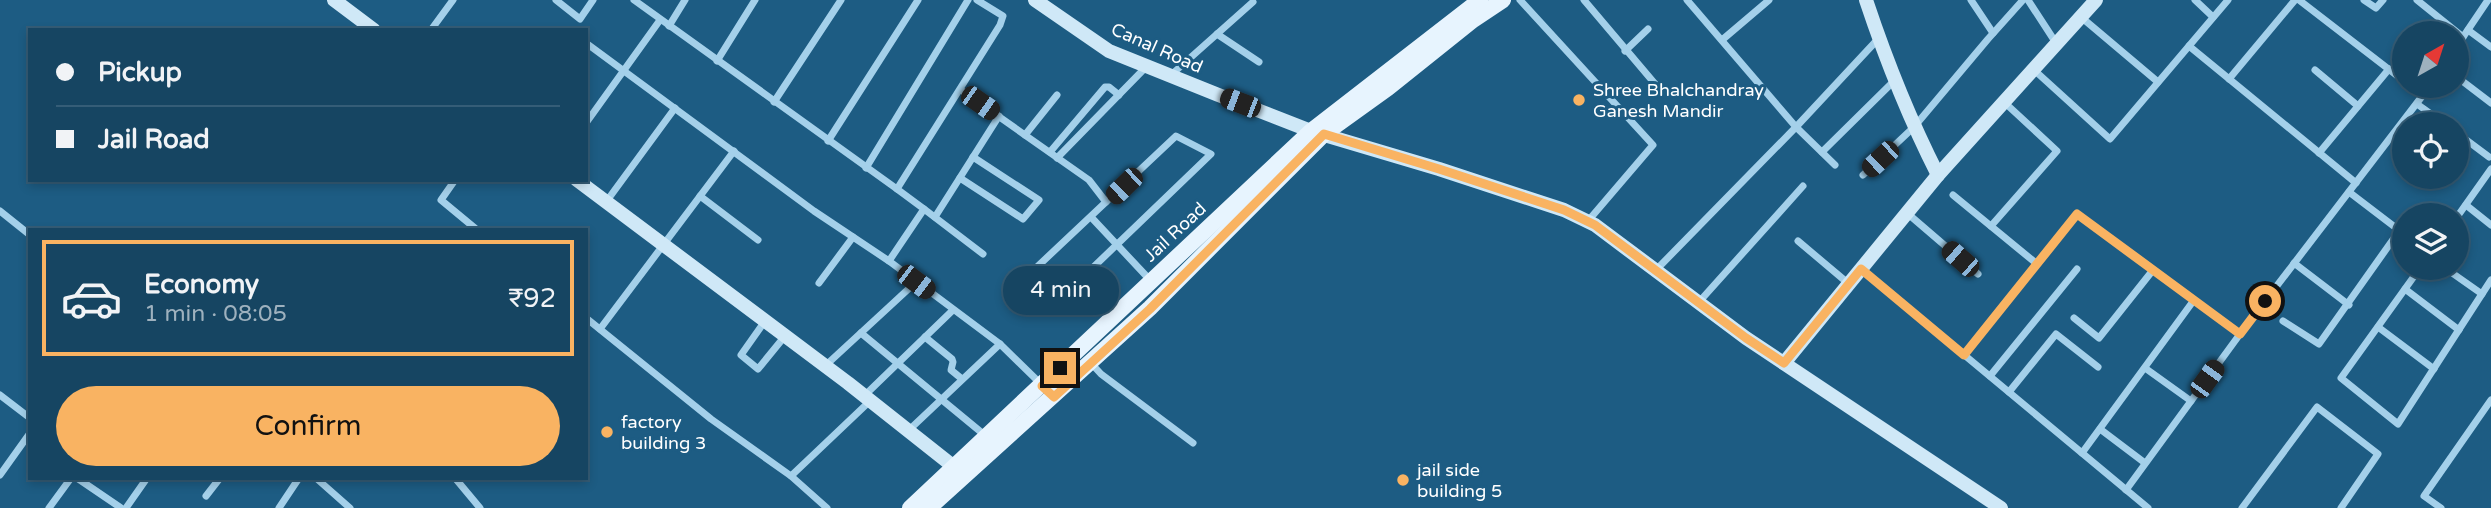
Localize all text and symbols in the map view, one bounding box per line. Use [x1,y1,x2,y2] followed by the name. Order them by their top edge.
[1108,18,1206,78] street label: Canal Road
[2392,21,2469,98] north arrow
[2392,21,2469,280] map controls
[98,57,182,88] text: Pickup
[1593,79,1764,122] place label: Shree Bhalchandray Ganesh Mandir
[957,82,1004,124] car
[1217,86,1264,120] car
[1571,92,1587,108] marker: Shree Bhalchandray Ganesh Mandir
[2392,112,2469,189] button: locate
[98,124,210,155] text: Jail Road
[1858,137,1903,181] car
[1102,164,1147,208] car
[1139,198,1211,266] street label: Jail Road
[2392,203,2469,280] button: layers
[1938,237,1983,281] car
[893,261,940,303] car
[1002,266,1118,316] callout: 4 min
[60,267,123,330] icon: car
[144,269,259,300] text: Economy
[1030,276,1092,304] text: 4 min
[508,283,556,314] text: ₹92
[2249,285,2281,317] route start
[144,300,287,328] text: 1 min · 08:05
[1044,352,1076,384] route end
[2187,356,2228,402] car
[56,386,560,466] button: Confirm
[621,411,706,454] place label: factory building 3
[599,424,615,440] marker: factory building 3
[1416,459,1502,502] place label: jail side building 5
[1395,472,1411,488] marker: jail side building 5

